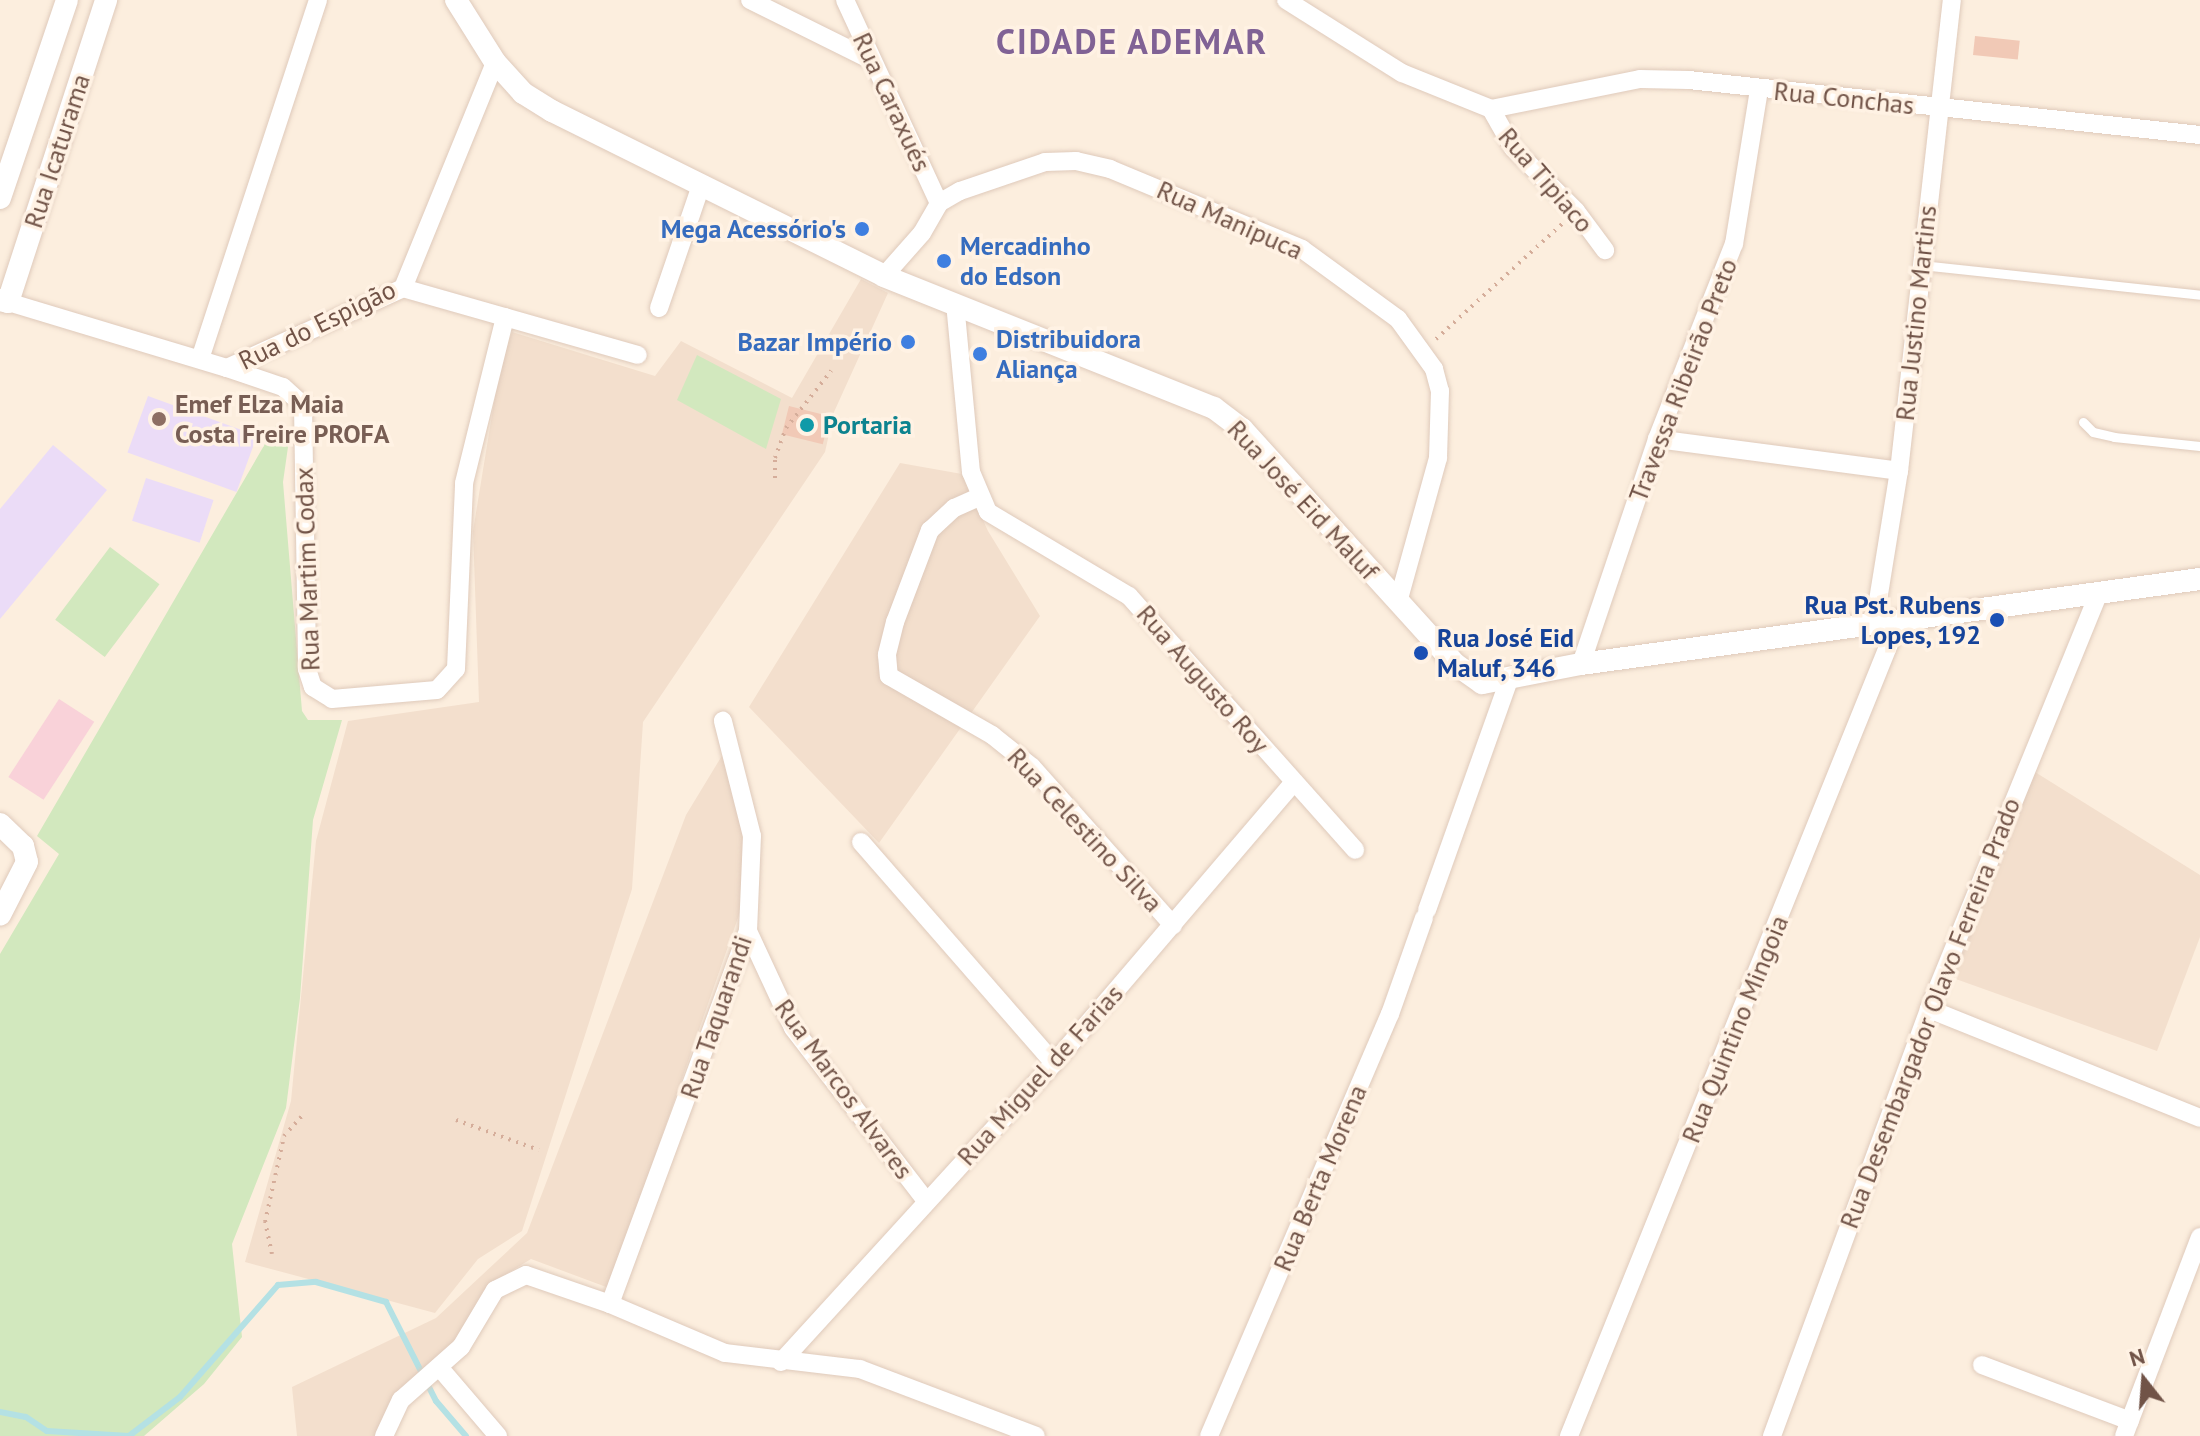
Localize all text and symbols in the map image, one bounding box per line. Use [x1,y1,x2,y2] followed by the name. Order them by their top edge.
[995,22,1269,62] district label: CIDADE ADEMAR
[846,28,938,176] street label: Rua Caraxués
[17,70,97,232] street label: Rua Icaturama
[1772,75,1916,121] street label: Rua Conchas
[1492,121,1600,239] street label: Rua Tipiaco
[1152,174,1308,266] street label: Rua Manipuca
[1889,204,1943,422] street label: Rua Justino Martins
[660,213,846,245] place label: Mega Acessório's
[853,220,871,238] marker: Mega Acessório's
[960,230,1091,292] place label: Mercadinho do Edson
[935,252,953,270] marker: Mercadinho do Edson
[1622,254,1744,506] street label: Travessa Ribeirão Preto
[233,274,401,376] street label: Rua do Espigão
[996,323,1141,384] place label: Distribuidora Aliança
[738,326,892,358] place label: Bazar Império
[899,333,917,351] marker: Bazar Império
[971,345,989,363] marker: Distribuidora Aliança
[175,388,390,450] place label: Emef Elza Maia Costa Freire PROFA
[823,409,912,441] place label: Portaria
[150,410,168,428] marker: Emef Elza Maia Costa Freire PROFA
[1221,414,1385,586] street label: Rua José Eid Maluf
[798,416,816,434] marker: Portaria
[288,466,326,672] street label: Rua Martim Codax
[1803,589,1981,650] place label: Rua Pst. Rubens Lopes, 192
[1130,598,1276,760] street label: Rua Augusto Roy
[1988,611,2006,629] marker: Rua Pst. Rubens Lopes, 192
[1437,622,1574,684] place label: Rua José Eid Maluf, 346
[1412,644,1430,662] marker: Rua José Eid Maluf, 346
[1001,742,1169,918] street label: Rua Celestino Silva
[1833,793,2027,1233] street label: Rua Desembargador Olavo Ferreira Prado
[1675,911,1795,1147] street label: Rua Quintino Mingoia
[673,931,759,1103] street label: Rua Taquarandi
[951,978,1129,1172] street label: Rua Miguel de Farias
[768,993,920,1185] street label: Rua Marcos Alvares
[1267,1080,1373,1276] street label: Rua Berta Morena
[2104,1340,2184,1420] north arrow
[2126,1342,2148,1373] text: N

